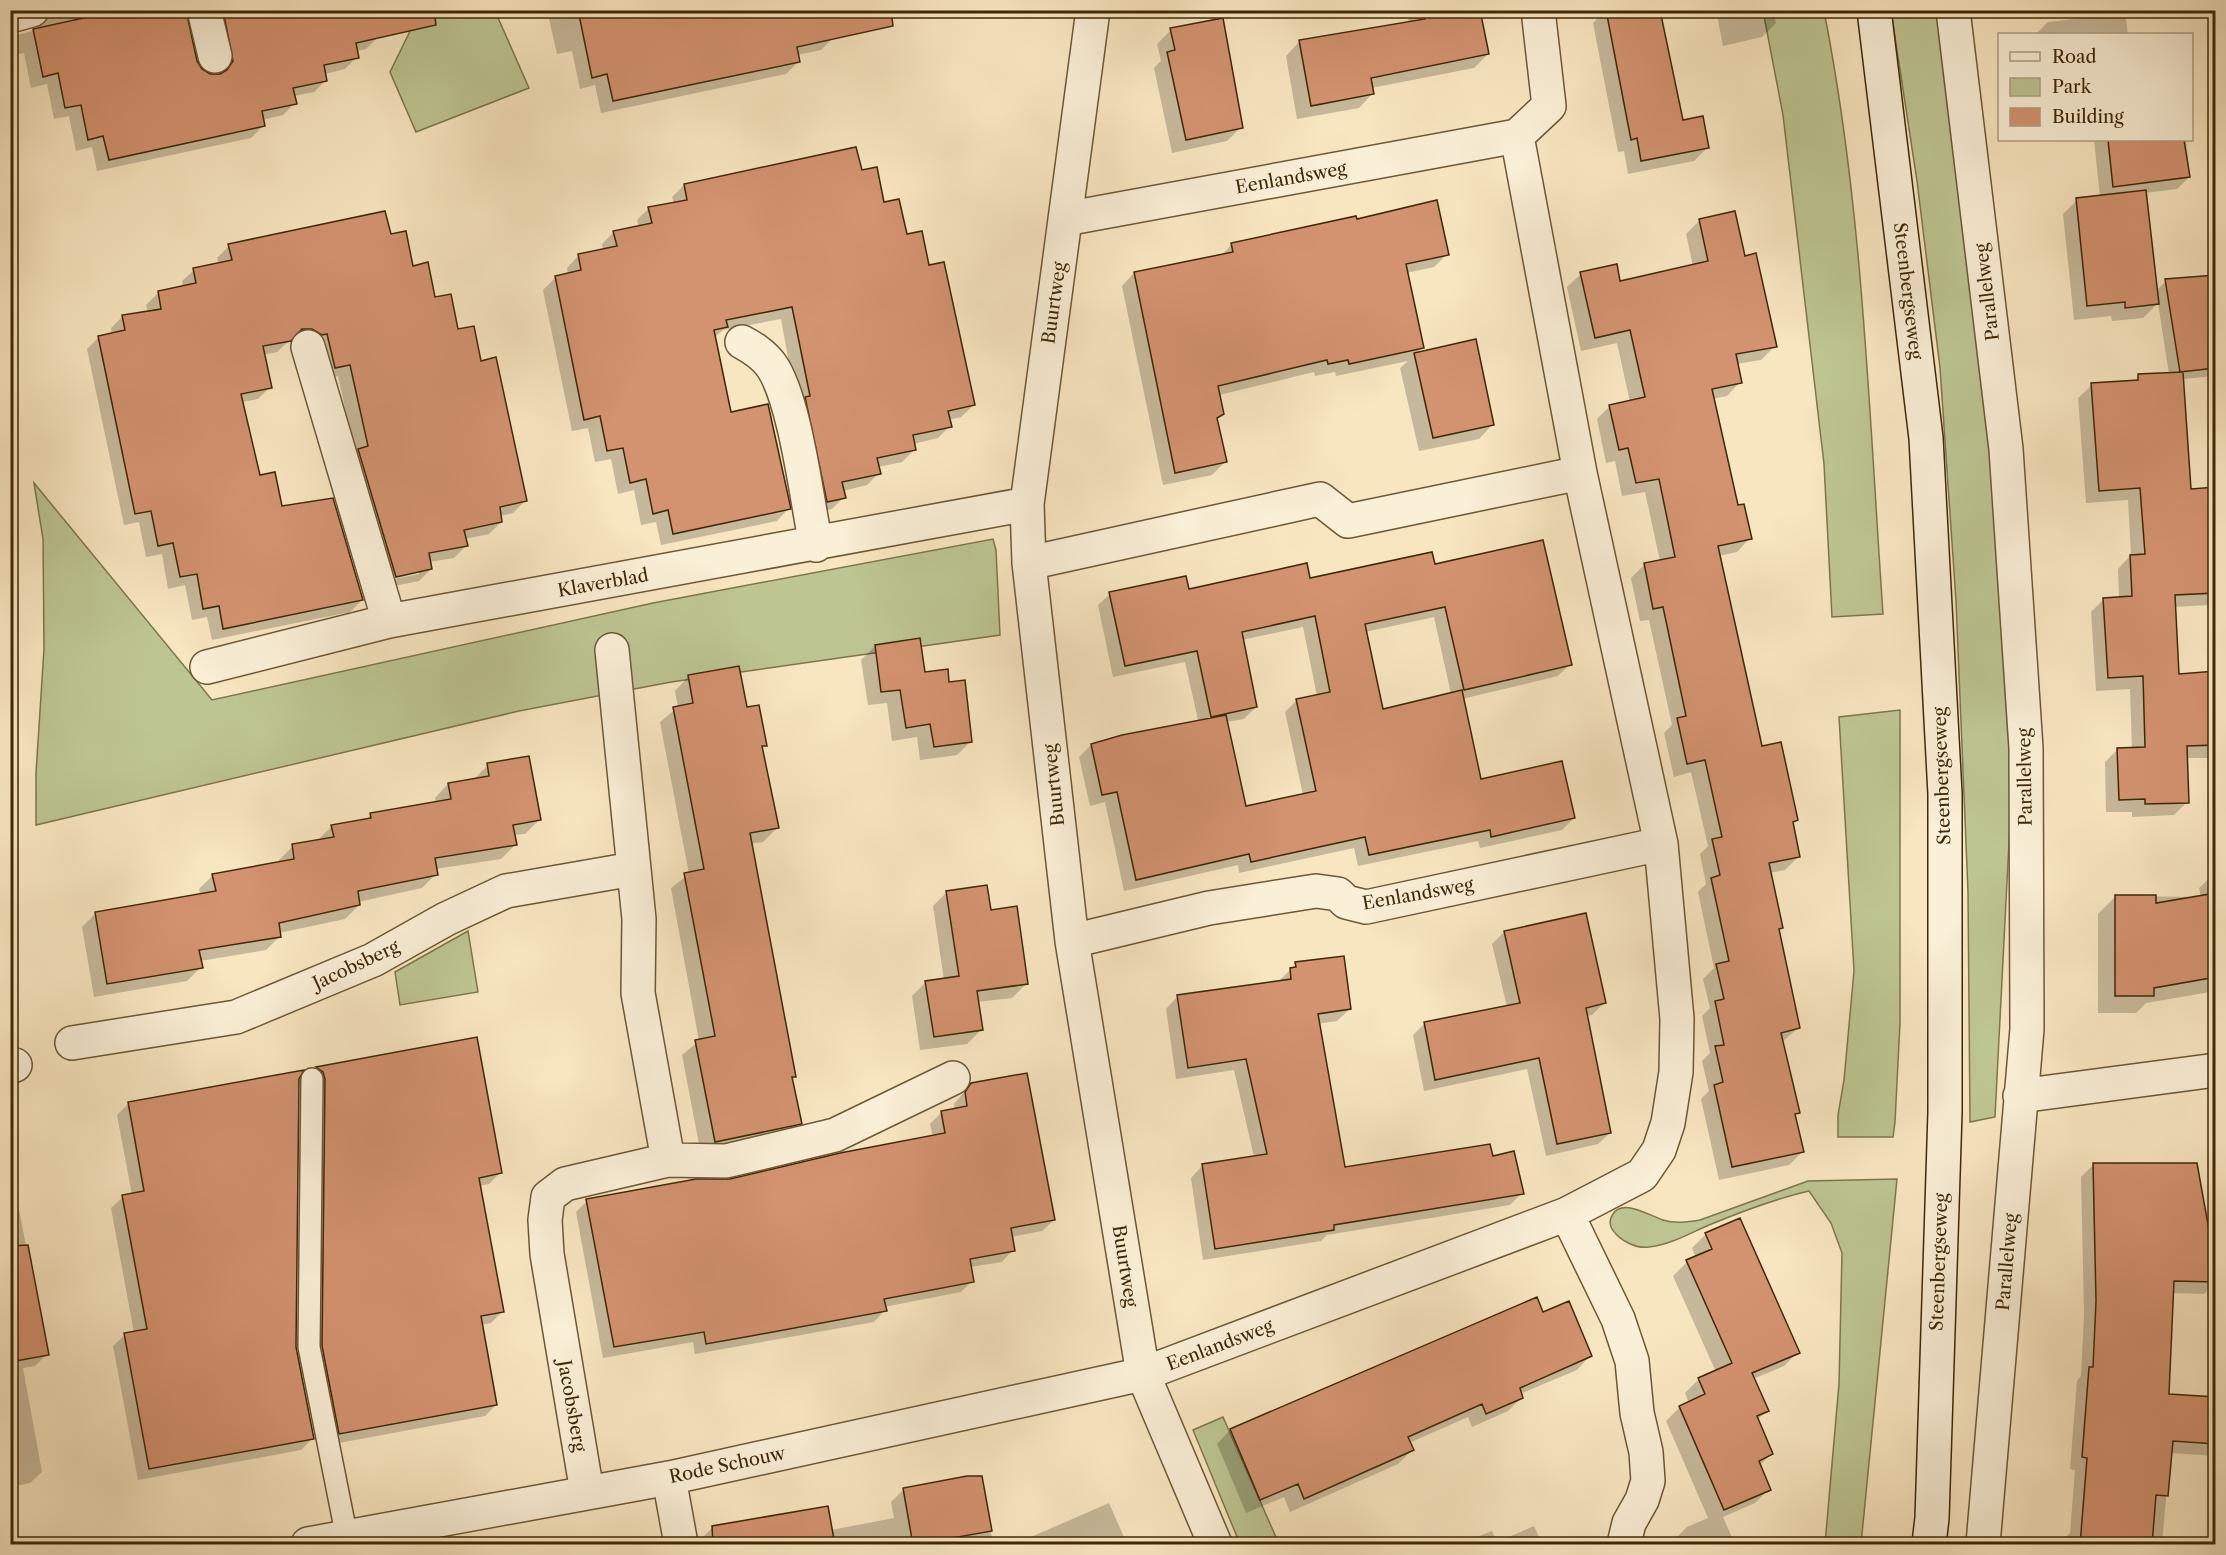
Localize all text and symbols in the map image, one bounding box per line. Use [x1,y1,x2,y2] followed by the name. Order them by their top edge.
[1998,33,2193,141] legend
[2052,46,2097,68] text: Road
[2052,76,2093,98] text: Park
[2052,106,2124,128] text: Building
[1234,157,1349,199] street label: Eenlandsweg
[1889,221,1927,361] street label: Steenbergseweg
[1970,242,2004,342] street label: Parallelweg
[1037,260,1071,345] street label: Buurtweg
[556,564,650,602] street label: Klaverblad
[1929,706,1955,845] street label: Steenbergseweg
[2013,727,2037,826] street label: Parallelweg
[1039,742,1069,827] street label: Buurtweg
[1361,873,1476,915] street label: Eenlandsweg
[307,935,403,996] street label: Jacobsberg
[1926,1192,1952,1331] street label: Steenbergseweg
[1992,1212,2022,1312] street label: Parallelweg
[1108,1223,1142,1309] street label: Buurtweg
[1164,1314,1277,1375] street label: Eenlandsweg
[553,1355,591,1454] street label: Jacobsberg
[667,1442,788,1488] street label: Rode Schouw

